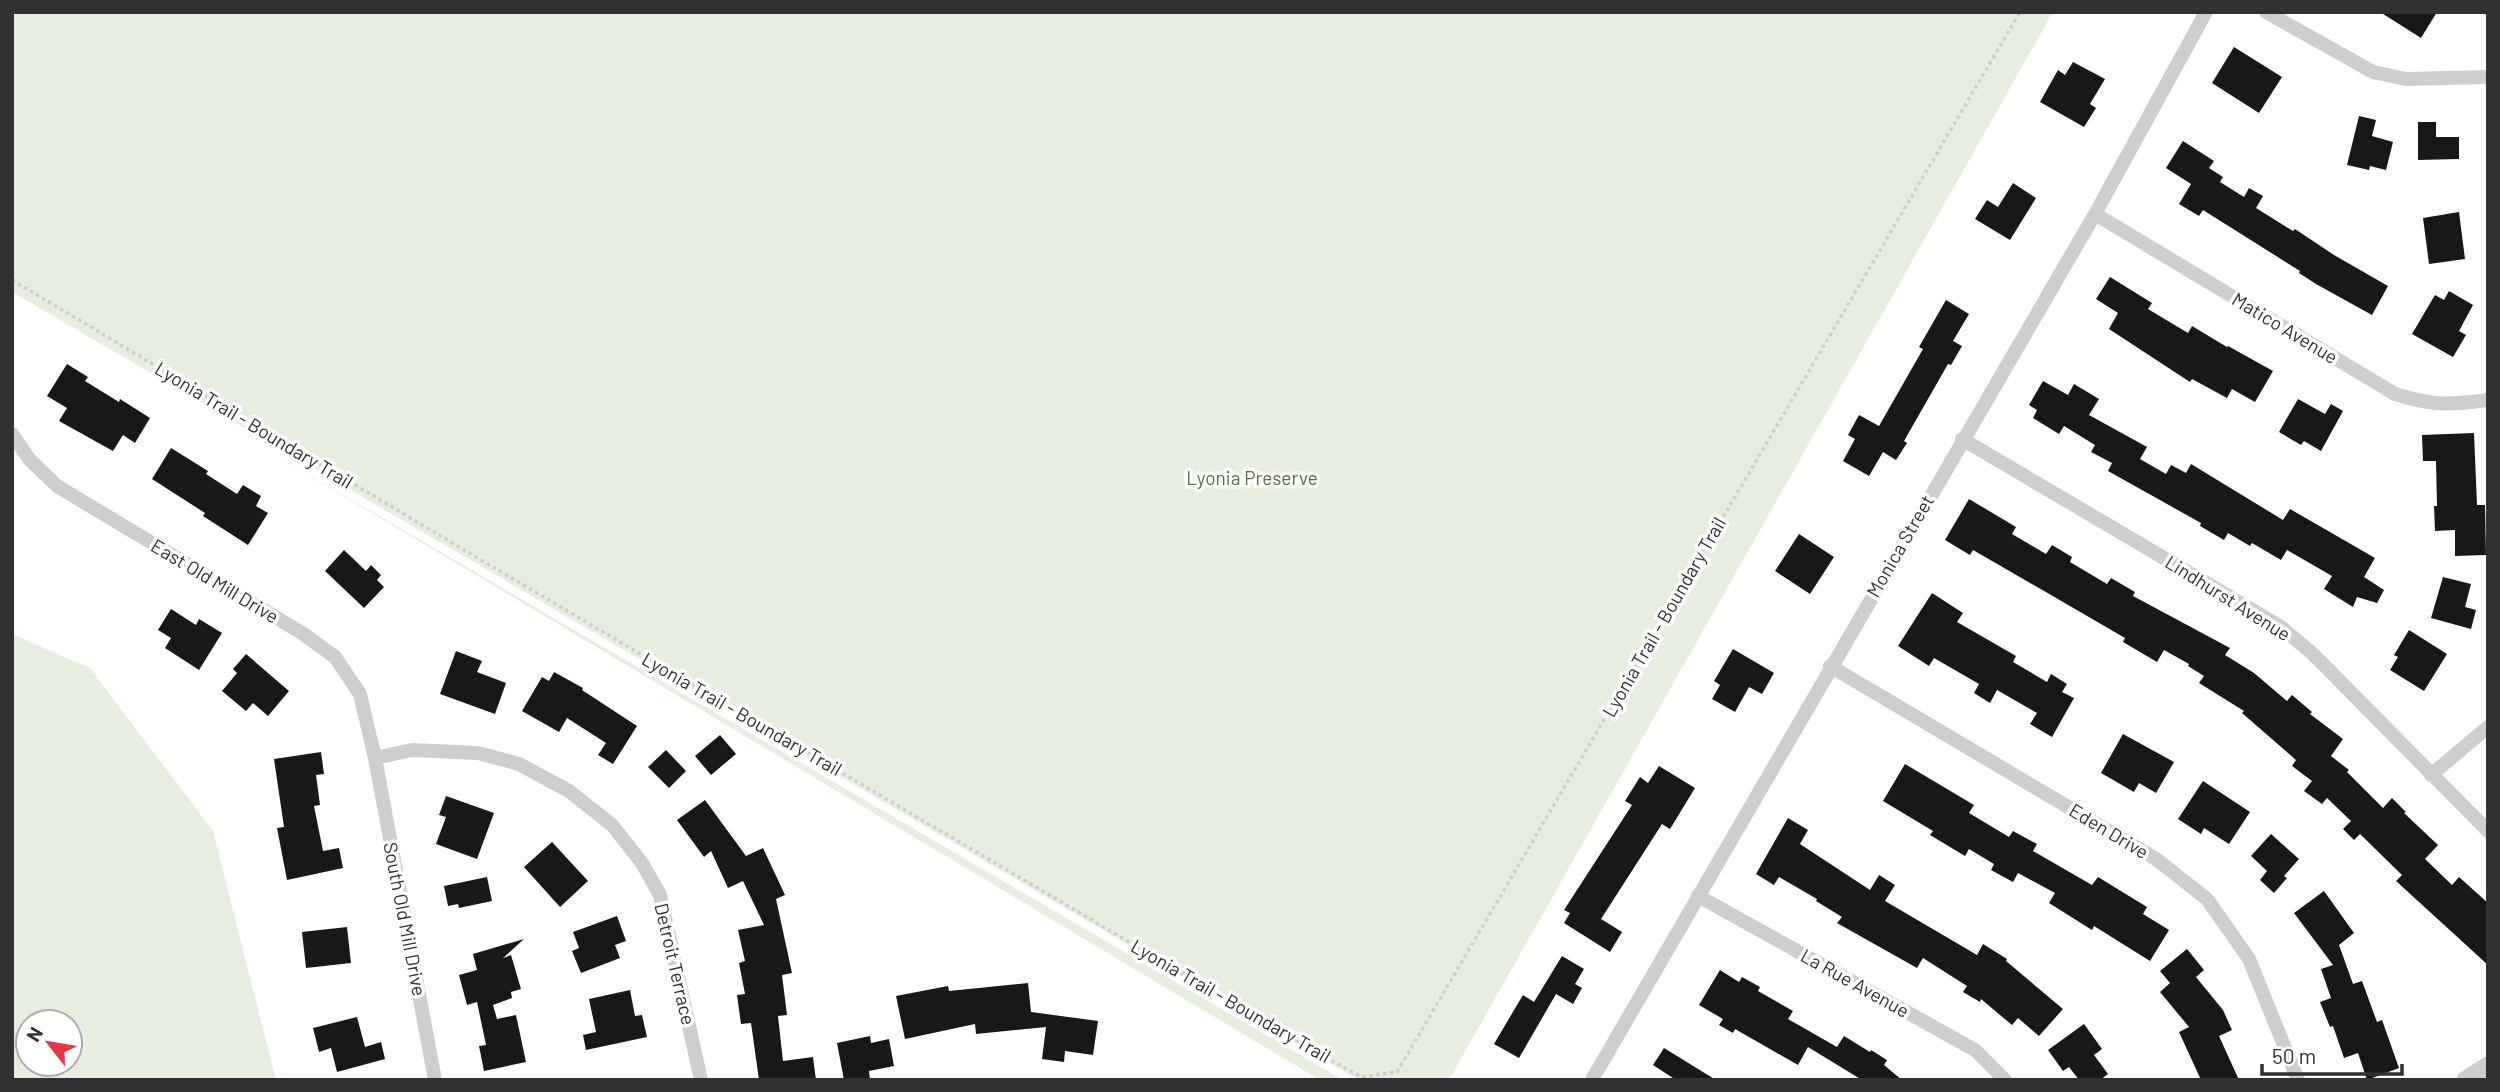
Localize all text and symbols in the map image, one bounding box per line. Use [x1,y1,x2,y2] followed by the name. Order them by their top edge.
[2228,287,2342,368] street label: Matico Avenue
[151,356,357,493] street label: Lyonia Trail - Boundary Trail
[1186,466,1318,489] park label: Lyonia Preserve
[1861,491,1938,601] street label: Monica Street
[1597,513,1730,721] street label: Lyonia Trail - Boundary Trail
[147,533,283,628] street label: East Old Mill Drive
[2161,550,2295,645] street label: Lindhurst Avenue
[638,647,846,780] street label: Lyonia Trail - Boundary Trail
[2065,798,2153,863] street label: Eden Drive
[379,840,432,998] street label: South Old Mill Drive
[650,901,701,1027] street label: Detroit Terrace
[1127,934,1335,1067] street label: Lyonia Trail - Boundary Trail
[1797,943,1913,1022] street label: La Rue Avenue
[14,1008,84,1078] north arrow
[21,1023,47,1045] text: N
[2262,1032,2402,1076] scale bar
[2272,1043,2316,1068] text: 50 m

